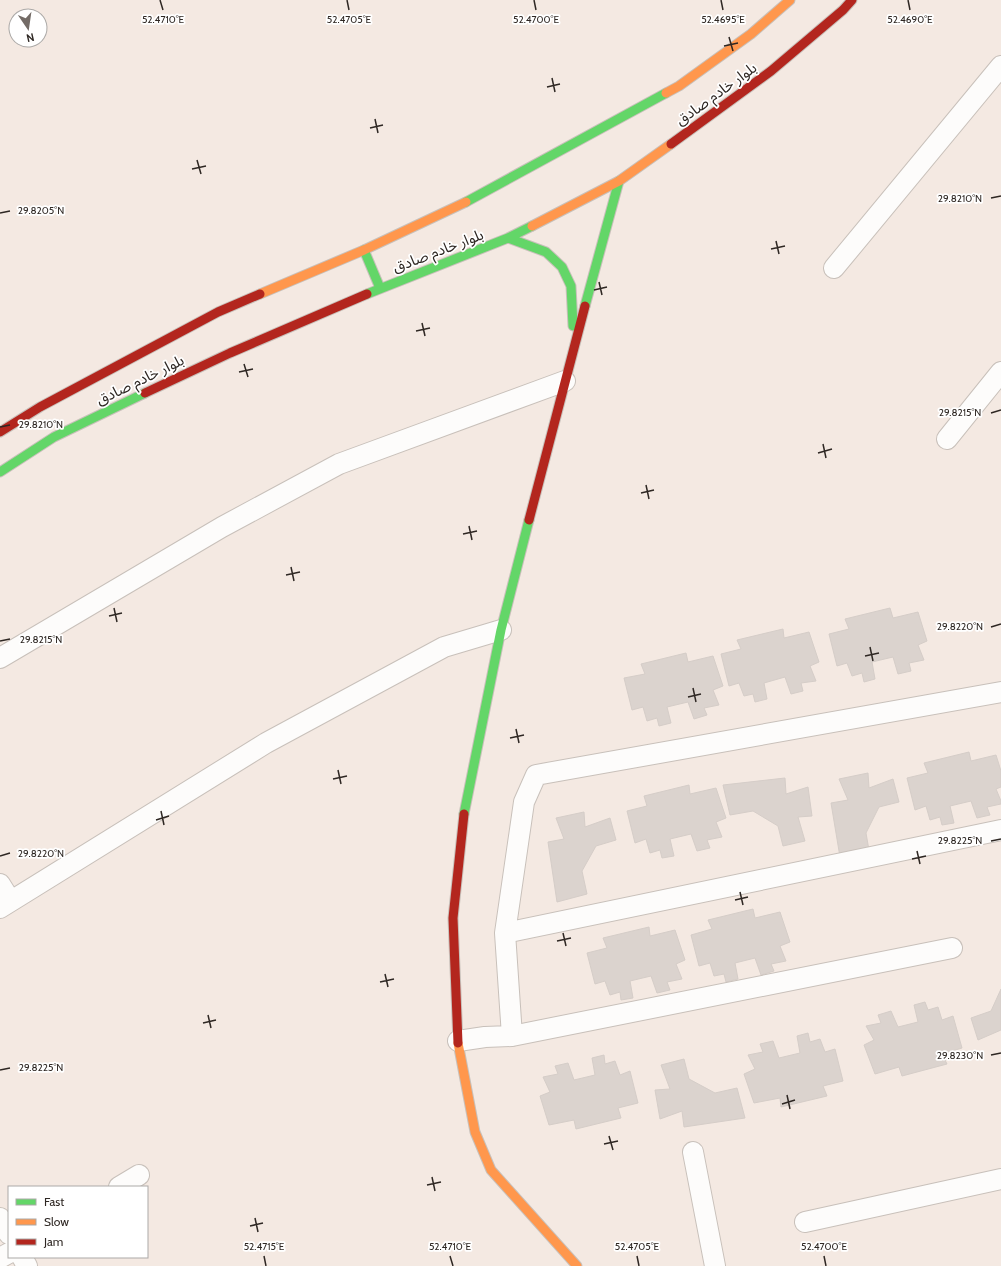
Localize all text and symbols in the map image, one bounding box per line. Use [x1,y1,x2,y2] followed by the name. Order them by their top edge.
[8,8,48,48] north arrow
[142,13,185,26] text: 52.4710°E
[327,13,372,26] text: 52.4705°E
[513,13,559,26] text: 52.4700°E
[701,13,745,26] text: 52.4695°E
[887,13,933,26] text: 52.4690°E
[25,30,36,45] text: N
[672,59,761,131] street label: بلوار خادم صادق
[938,192,982,205] text: 29.8210°N
[18,204,64,217] text: 29.8205°N
[390,225,487,278] street label: بلوار خادم صادق
[93,351,188,411] street label: بلوار خادم صادق
[939,406,981,419] text: 29.8215°N
[19,418,63,431] text: 29.8210°N
[937,620,983,633] text: 29.8220°N
[20,633,62,646] text: 29.8215°N
[938,834,982,847] text: 29.8225°N
[18,847,64,860] text: 29.8220°N
[937,1049,983,1062] text: 29.8230°N
[19,1061,63,1074] text: 29.8225°N
[8,1186,148,1258] legend
[44,1194,64,1209] text: Fast
[44,1214,69,1229] text: Slow
[43,1234,63,1249] text: Jam
[244,1240,285,1253] text: 52.4715°E
[429,1240,472,1253] text: 52.4710°E
[615,1240,660,1253] text: 52.4705°E
[801,1240,847,1253] text: 52.4700°E

